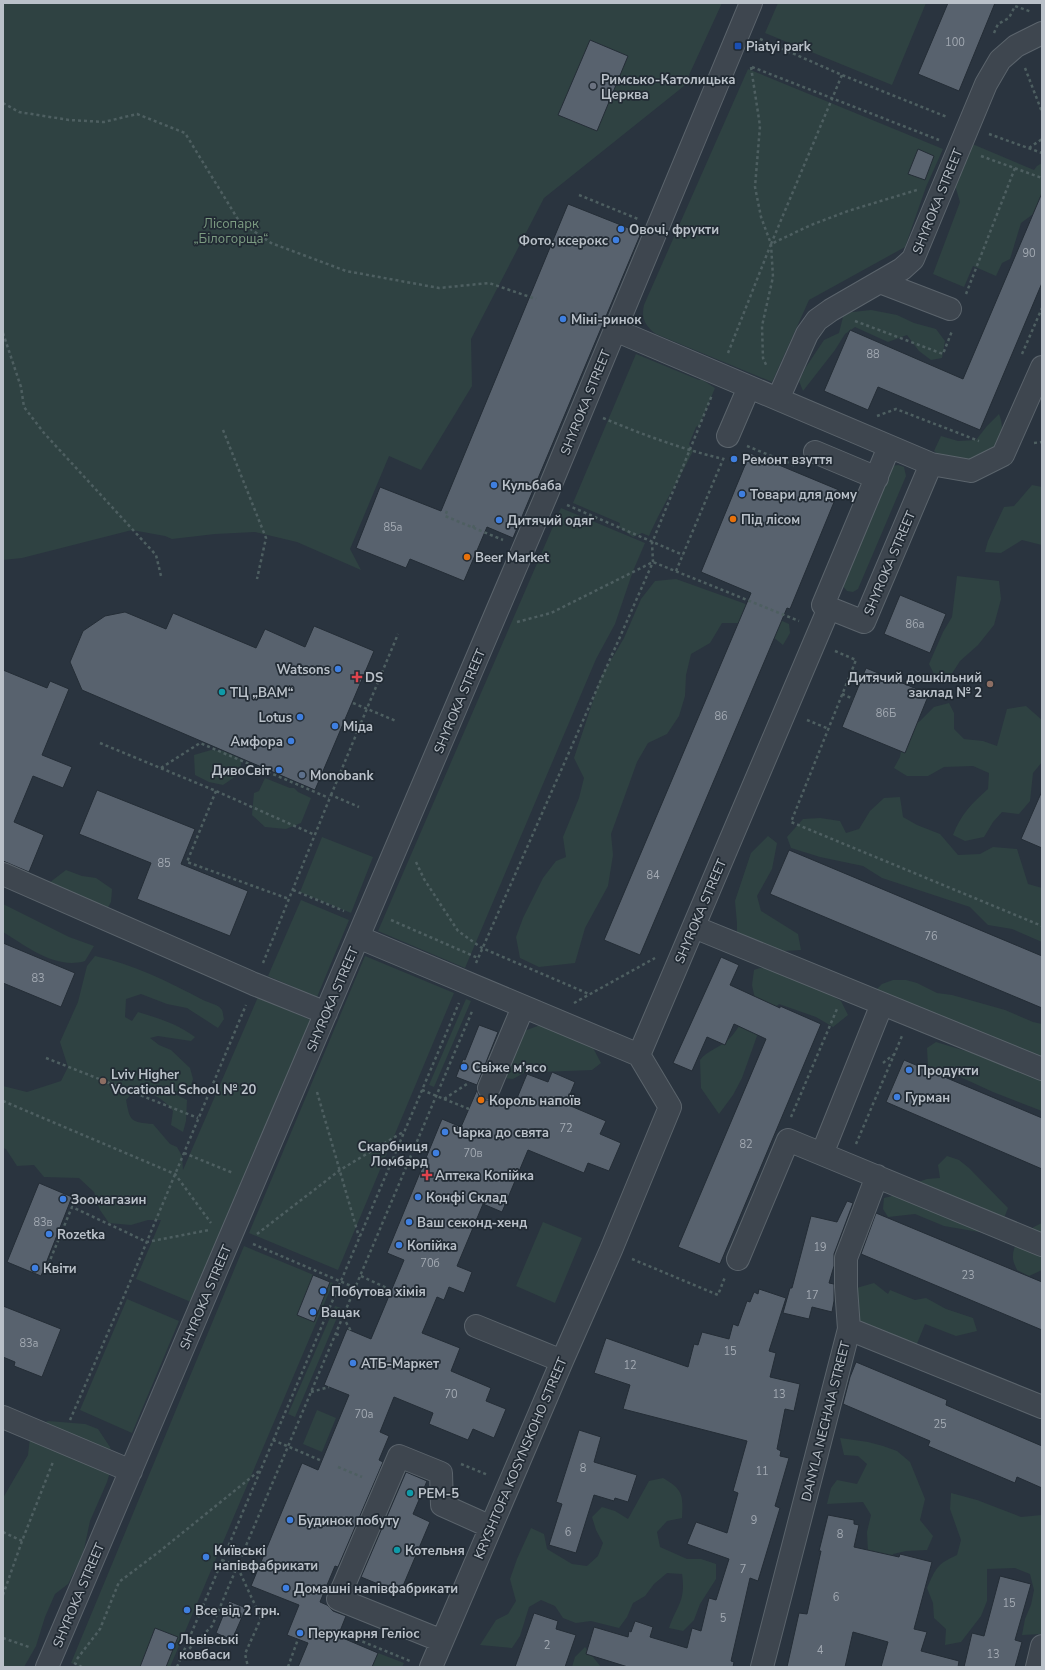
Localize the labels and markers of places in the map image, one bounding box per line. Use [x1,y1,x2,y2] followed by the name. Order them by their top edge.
[746,38,812,56] place label: Piatyi park
[733,41,743,51] marker: Piatyi park
[601,71,736,104] place label: Римсько-Католицька Церква
[588,81,598,91] marker: Римсько-Католицька Церква
[629,221,719,239] place label: Овочі, фрукти
[616,224,626,234] marker: Овочі, фрукти
[518,232,609,250] place label: Фото, ксерокс
[611,235,621,245] marker: Фото, ксерокс
[571,311,642,329] place label: Міні-ринок
[558,314,568,324] marker: Міні-ринок
[742,451,833,469] place label: Ремонт взуття
[729,454,739,464] marker: Ремонт взуття
[502,477,562,495] place label: Кульбаба
[489,480,499,490] marker: Кульбаба
[750,486,857,504] place label: Товари для дому
[737,489,747,499] marker: Товари для дому
[741,511,800,529] place label: Під лісом
[507,512,594,530] place label: Дитячий одяг
[728,514,738,524] marker: Під лісом
[494,515,504,525] marker: Дитячий одяг
[475,549,550,567] place label: Beer Market
[462,552,472,562] marker: Beer Market
[276,661,330,679] place label: Watsons
[333,664,343,674] marker: Watsons
[365,669,383,687] place label: DS
[848,669,982,702] place label: Дитячий дошкільний заклад № 2
[352,672,362,682] marker: DS
[985,679,995,689] marker: Дитячий дошкільний заклад № 2
[230,684,294,702] place label: ТЦ „ВАМ“
[217,687,227,697] marker: ТЦ „ВАМ“
[258,709,292,727] place label: Lotus
[295,712,305,722] marker: Lotus
[343,718,373,736] place label: Міда
[330,721,340,731] marker: Міда
[231,733,283,751] place label: Амфора
[286,736,296,746] marker: Амфора
[212,762,272,780] place label: ДивоСвіт
[274,765,284,775] marker: ДивоСвіт
[310,767,374,785] place label: Monobank
[297,770,307,780] marker: Monobank
[472,1059,547,1077] place label: Свіже м’ясо
[459,1062,469,1072] marker: Свіже м’ясо
[917,1062,979,1080] place label: Продукти
[904,1065,914,1075] marker: Продукти
[110,1066,257,1099] place label: Lviv Higher Vocational School № 20
[98,1076,108,1086] marker: Lviv Higher Vocational School № 20
[905,1089,950,1107] place label: Гурман
[489,1092,581,1110] place label: Король напоїв
[892,1092,902,1102] marker: Гурман
[476,1095,486,1105] marker: Король напоїв
[453,1124,549,1142] place label: Чарка до свята
[440,1127,450,1137] marker: Чарка до свята
[358,1138,428,1171] place label: Скарбниця Ломбард
[431,1148,441,1158] marker: Скарбниця Ломбард
[435,1167,534,1185] place label: Аптека Копійка
[422,1170,432,1180] marker: Аптека Копійка
[426,1189,507,1207] place label: Конфі Склад
[71,1191,147,1209] place label: Зоомагазин
[413,1192,423,1202] marker: Конфі Склад
[58,1194,68,1204] marker: Зоомагазин
[417,1214,527,1232] place label: Ваш секонд-хенд
[404,1217,414,1227] marker: Ваш секонд-хенд
[57,1226,105,1244] place label: Rozetka
[44,1229,54,1239] marker: Rozetka
[407,1237,457,1255] place label: Копійка
[394,1240,404,1250] marker: Копійка
[43,1260,77,1278] place label: Квіти
[30,1263,40,1273] marker: Квіти
[331,1283,426,1301] place label: Побутова хімія
[318,1286,328,1296] marker: Побутова хімія
[321,1304,361,1322] place label: Вацак
[308,1307,318,1317] marker: Вацак
[361,1355,440,1373] place label: АТБ-Маркет
[348,1358,358,1368] marker: АТБ-Маркет
[418,1485,459,1503] place label: РЕМ-5
[405,1488,415,1498] marker: РЕМ-5
[298,1512,399,1530] place label: Будинок побуту
[285,1515,295,1525] marker: Будинок побуту
[214,1542,318,1575] place label: Київські напівфабрикати
[405,1542,465,1560] place label: Котельня
[392,1545,402,1555] marker: Котельня
[201,1552,211,1562] marker: Київські напівфабрикати
[294,1580,458,1598] place label: Домашні напівфабрикати
[281,1583,291,1593] marker: Домашні напівфабрикати
[195,1602,280,1620] place label: Все від 2 грн.
[182,1605,192,1615] marker: Все від 2 грн.
[308,1625,420,1643] place label: Перукарня Геліос
[295,1628,305,1638] marker: Перукарня Геліос
[179,1631,239,1664] place label: Львівські ковбаси
[166,1641,176,1651] marker: Львівські ковбаси

